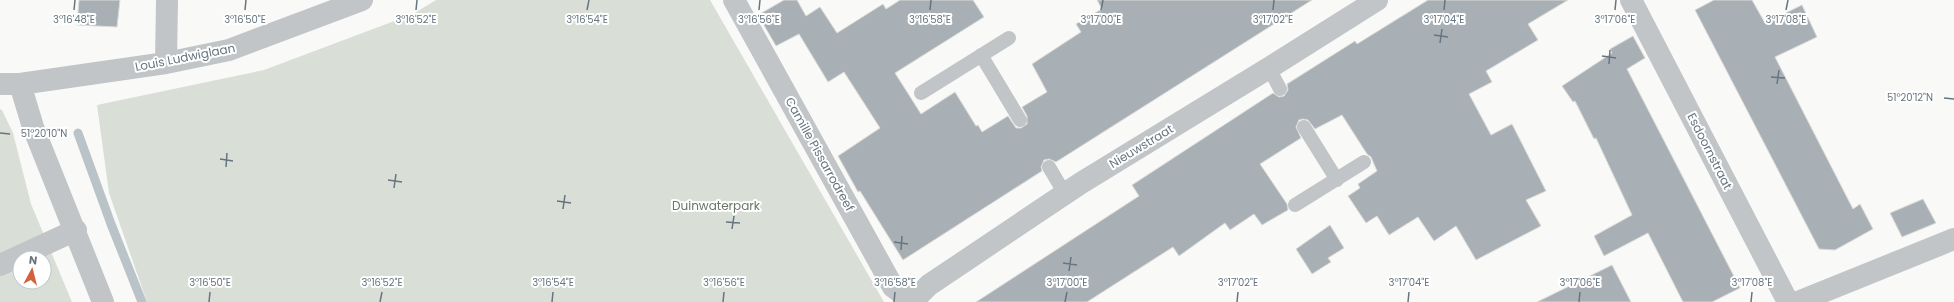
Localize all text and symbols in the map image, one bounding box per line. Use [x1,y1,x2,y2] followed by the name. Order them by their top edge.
[53,12,95,27] text: 3°16'48"E
[224,12,266,27] text: 3°16'50"E
[395,12,437,27] text: 3°16'52"E
[566,12,608,27] text: 3°16'54"E
[738,12,780,27] text: 3°16'56"E
[909,12,951,27] text: 3°16'58"E
[1081,12,1121,27] text: 3°17'00"E
[1253,12,1293,27] text: 3°17'02"E
[1424,12,1464,27] text: 3°17'04"E
[1595,12,1635,27] text: 3°17'06"E
[1766,12,1806,27] text: 3°17'08"E
[133,39,237,75] street label: Louis Ludwiglaan
[1887,90,1933,105] text: 51°20'12"N
[782,94,858,214] street label: Camille Pissarrodreef
[1683,110,1737,192] street label: Esdoornstraat
[1106,120,1176,172] street label: Nieuwstraat
[21,126,67,141] text: 51°20'10"N
[672,197,761,214] park label: Duinwaterpark
[12,250,52,290] north arrow
[28,252,38,269] text: N
[189,275,231,290] text: 3°16'50"E
[361,275,403,290] text: 3°16'52"E
[532,275,574,290] text: 3°16'54"E
[703,275,745,290] text: 3°16'56"E
[874,275,916,290] text: 3°16'58"E
[1047,275,1087,290] text: 3°17'00"E
[1218,275,1258,290] text: 3°17'02"E
[1389,275,1429,290] text: 3°17'04"E
[1560,275,1600,290] text: 3°17'06"E
[1732,275,1772,290] text: 3°17'08"E

